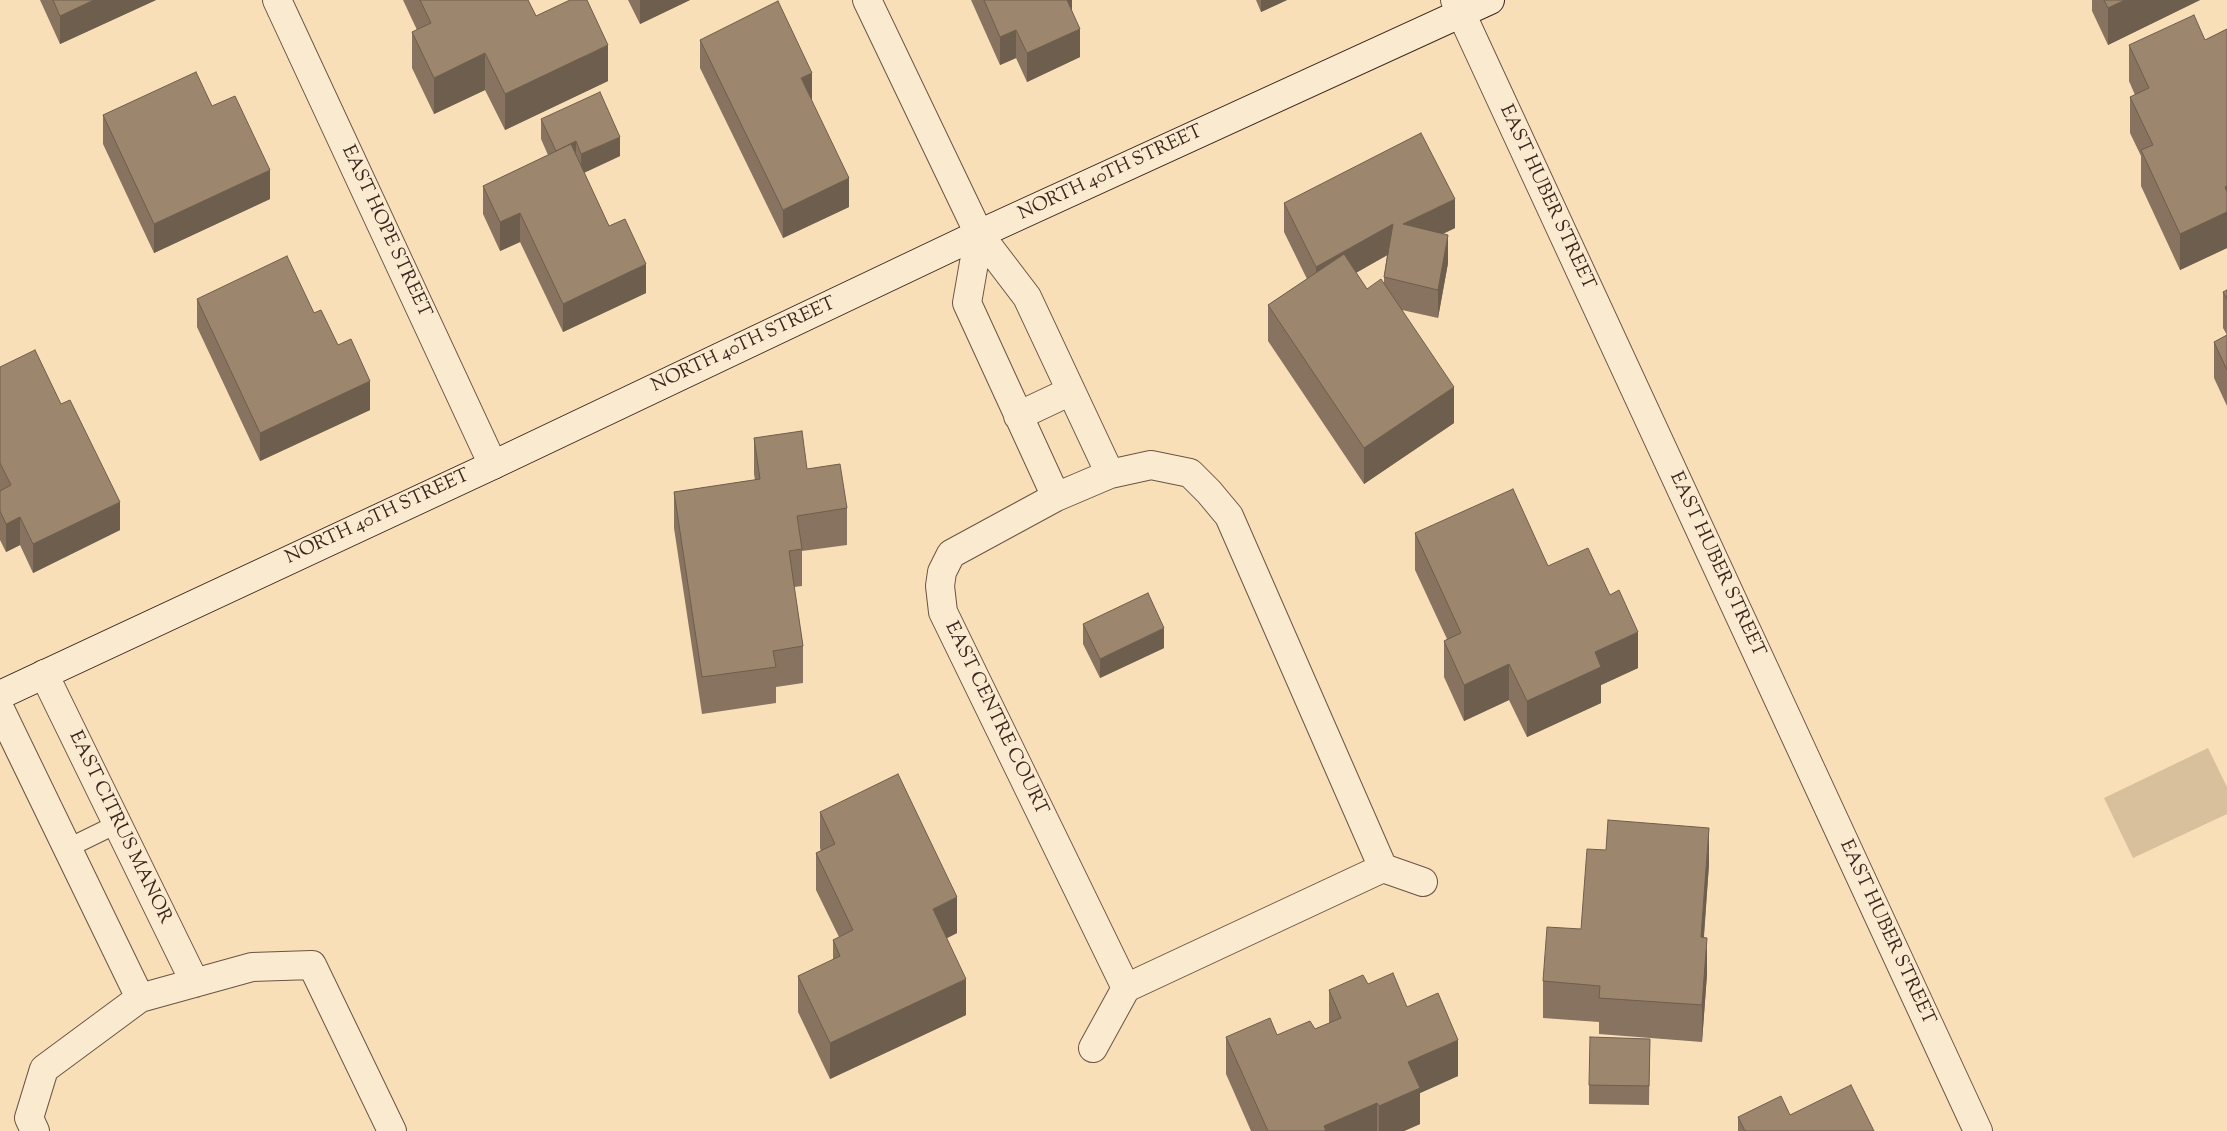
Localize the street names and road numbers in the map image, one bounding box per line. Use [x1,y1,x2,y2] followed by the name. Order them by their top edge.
[1493,102,1599,294] street label: EAST HUBER STREET
[1015,121,1207,227] street label: NORTH 40TH STREET
[335,142,435,322] street label: EAST HOPE STREET
[648,293,840,399] street label: NORTH 40TH STREET
[282,465,474,571] street label: NORTH 40TH STREET
[1663,469,1769,661] street label: EAST HUBER STREET
[938,619,1052,819] street label: EAST CENTRE COURT
[62,728,176,928] street label: EAST CITRUS MANOR
[1833,837,1939,1029] street label: EAST HUBER STREET

